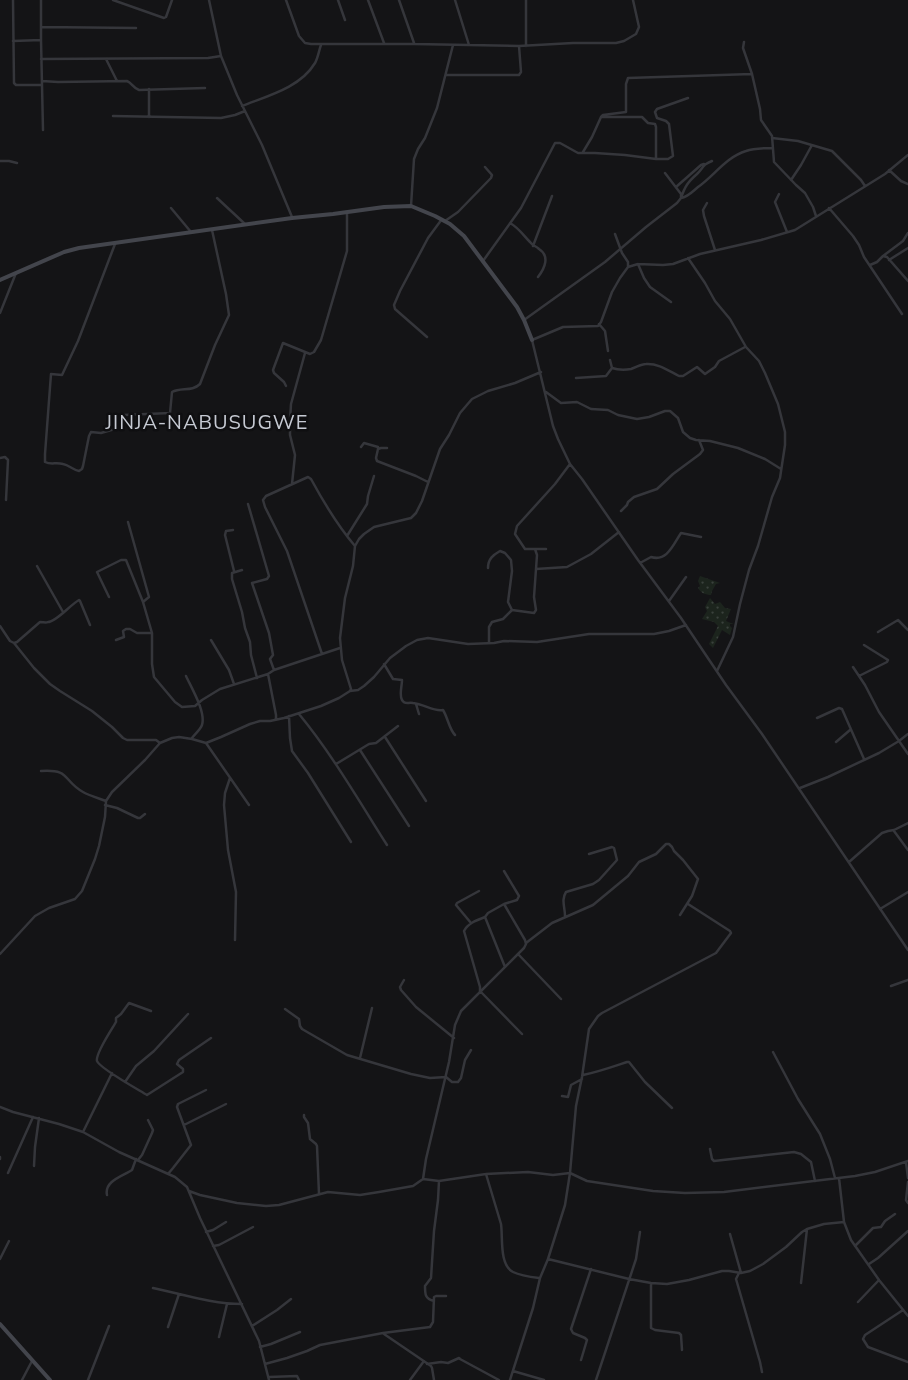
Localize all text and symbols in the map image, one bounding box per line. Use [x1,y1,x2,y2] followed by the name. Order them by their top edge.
[105,409,308,436] district label: JINJA-NABUSUGWE

